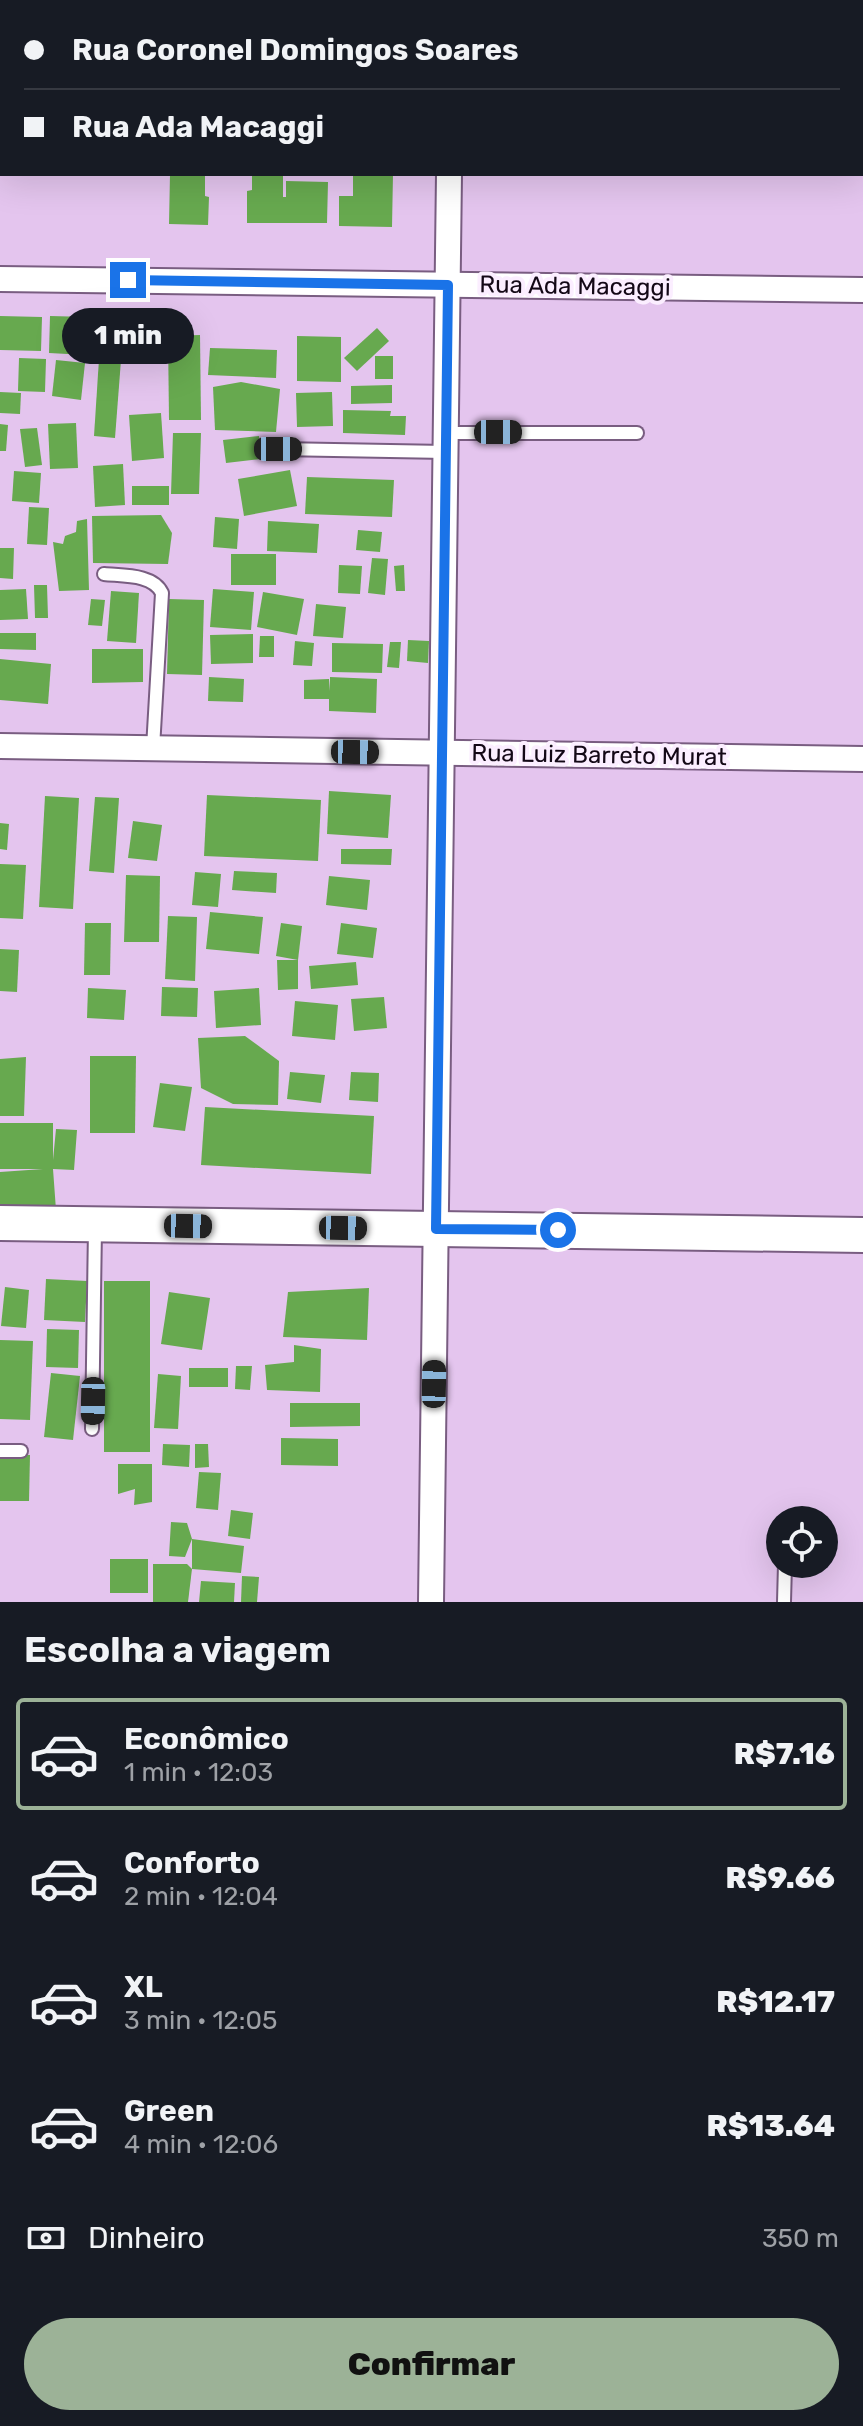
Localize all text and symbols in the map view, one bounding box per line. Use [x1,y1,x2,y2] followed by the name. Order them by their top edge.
[72,32,519,68] text: Rua Coronel Domingos Soares
[72,109,324,145] text: Rua Ada Macaggi
[110,262,146,298] route end
[479,270,671,302] street label: Rua Ada Macaggi
[62,308,194,364] callout: 1 min
[94,320,162,351] text: 1 min
[474,420,522,444] car
[254,437,302,461] car
[471,739,727,771] street label: Rua Luiz Barreto Murat
[331,740,379,764] car
[540,1212,576,1248] route start
[164,1214,212,1238] car
[319,1216,367,1240] car
[422,1360,446,1408] car
[81,1377,105,1425] car
[766,1506,838,1578] map controls
[766,1506,838,1578] button: locate
[24,1628,331,1671] text: Escolha a viagem
[28,1718,100,1790] icon: car
[124,1721,289,1757] text: Econômico
[734,1736,835,1772] text: R$7.16
[124,1757,273,1788] text: 1 min · 12:03
[28,1842,100,1914] icon: car
[124,1845,260,1881] text: Conforto
[726,1860,835,1896] text: R$9.66
[124,1881,278,1912] text: 2 min · 12:04
[28,1966,100,2038] icon: car
[124,1969,163,2005] text: XL
[716,1984,835,2020] text: R$12.17
[124,2005,277,2036] text: 3 min · 12:05
[28,2090,100,2162] icon: car
[124,2093,214,2129] text: Green
[707,2108,835,2144] text: R$13.64
[124,2129,278,2160] text: 4 min · 12:06
[24,2216,68,2260] icon: cash
[88,2220,205,2256] text: Dinheiro
[762,2223,839,2254] text: 350 m
[24,2318,839,2410] button: Confirmar

